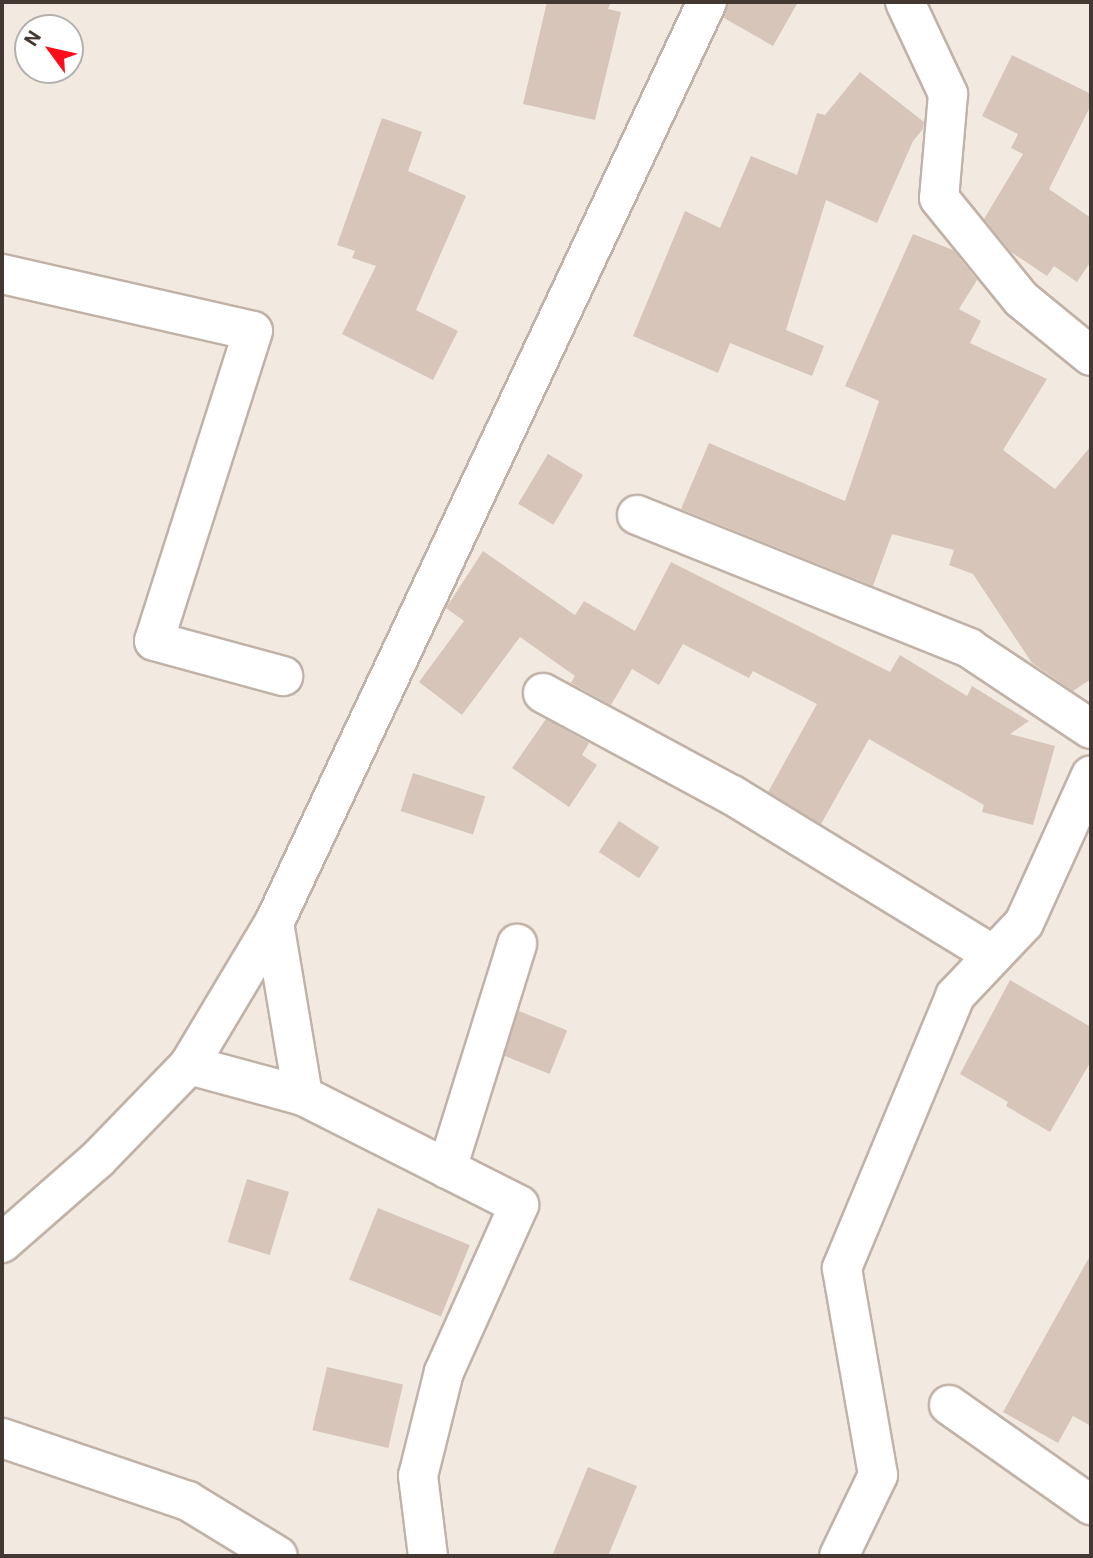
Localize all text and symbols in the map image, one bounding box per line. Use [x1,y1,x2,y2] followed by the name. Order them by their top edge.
[14,14,84,84] north arrow
[19,26,46,50] text: N

